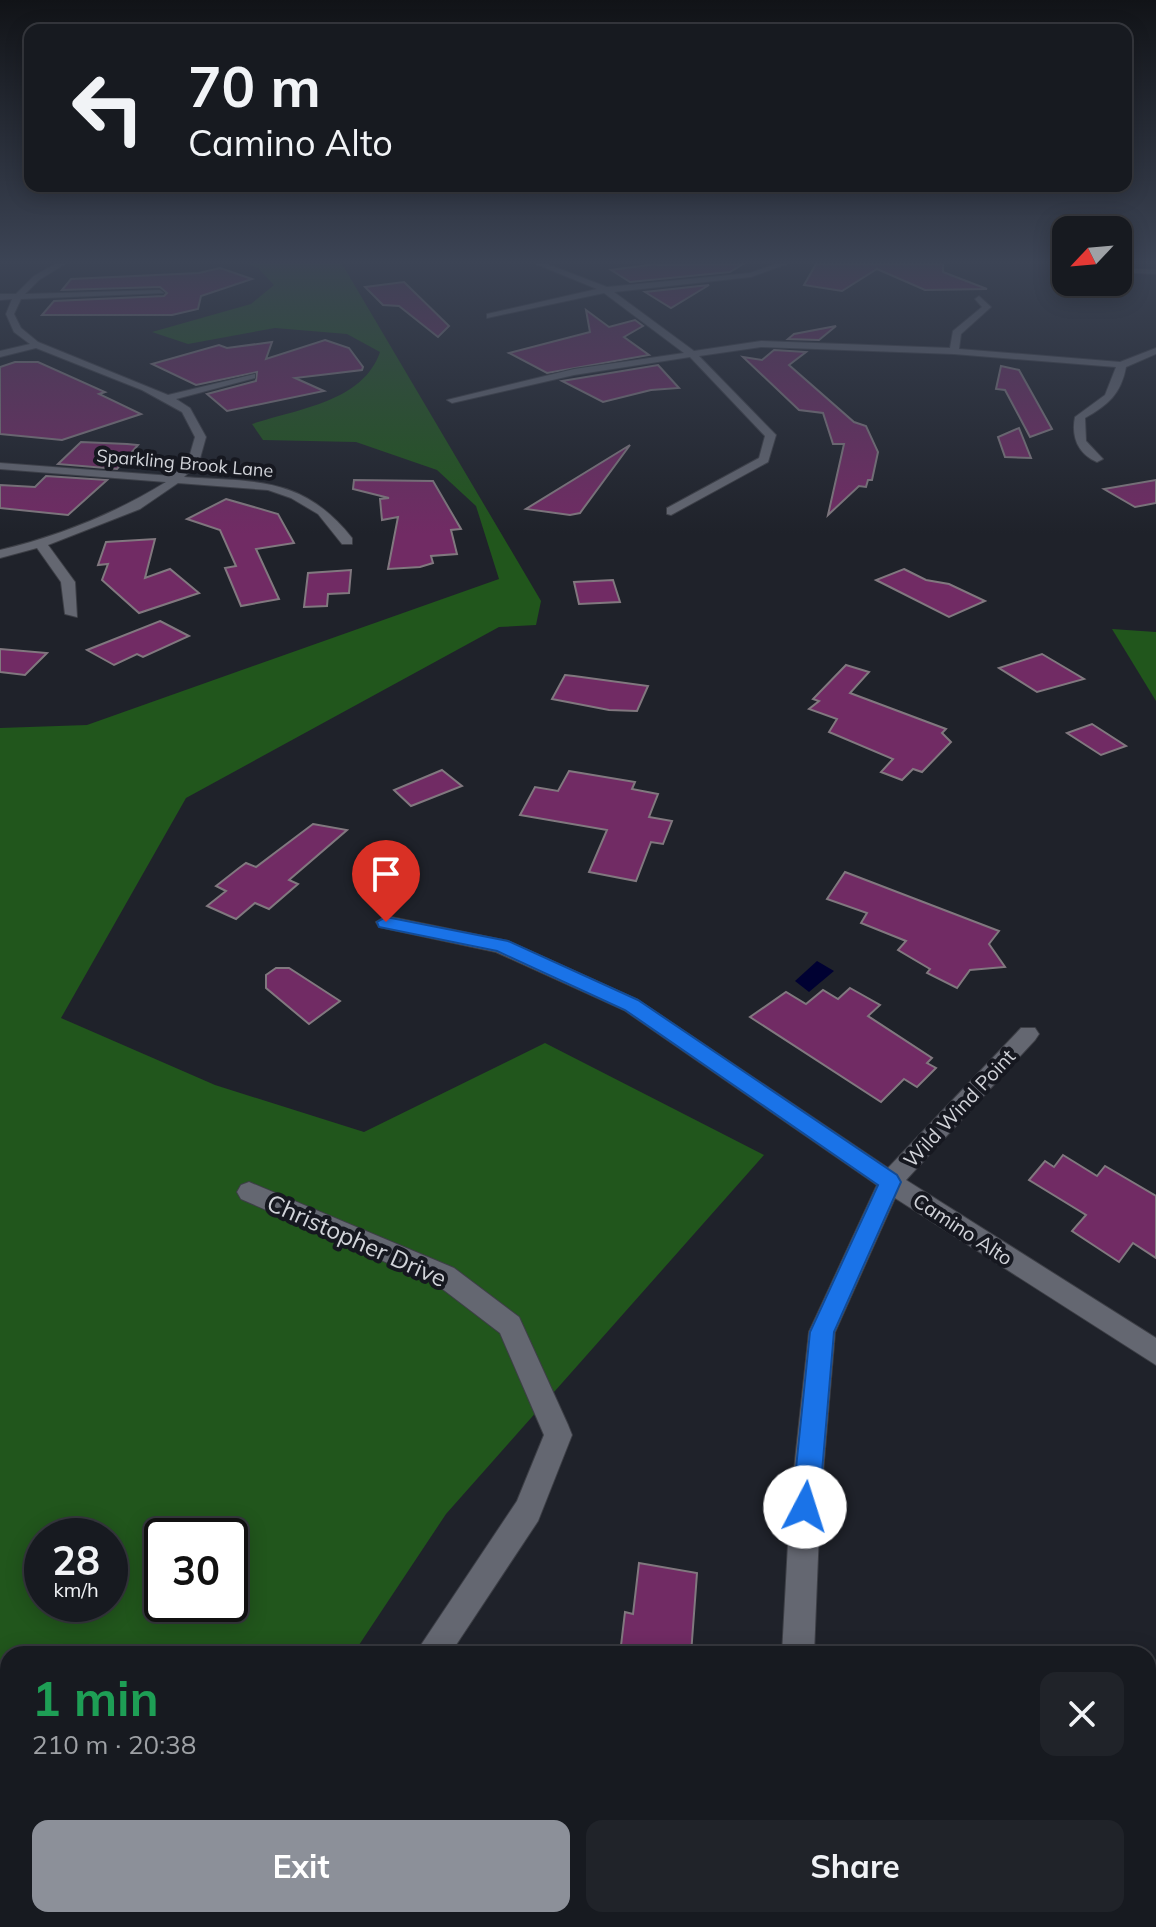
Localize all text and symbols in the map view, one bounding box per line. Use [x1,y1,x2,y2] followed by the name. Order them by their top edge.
[188,51,321,121] text: 70 m
[56,56,160,160] icon: left
[188,120,393,165] text: Camino Alto
[1052,216,1132,296] north arrow
[1052,216,1132,296] map controls
[96,444,274,482] street label: Sparkling Brook Lane
[352,840,420,922] pin
[364,852,408,896] icon: arrive
[898,1044,1020,1172] street label: Wild Wind Point
[263,1187,451,1293] street label: Christopher Drive
[908,1188,1018,1270] street label: Camino Alto
[763,1465,847,1549] position arrow
[144,1518,248,1622] speed limit sign: 30
[52,1535,100,1585] text: 28
[53,1577,99,1602] text: km/h
[32,1668,159,1728] text: 1 min
[1040,1672,1124,1756] button: close
[32,1728,196,1761] text: 210 m · 20:38
[32,1820,570,1912] button: Exit
[586,1820,1124,1912] button: Share

